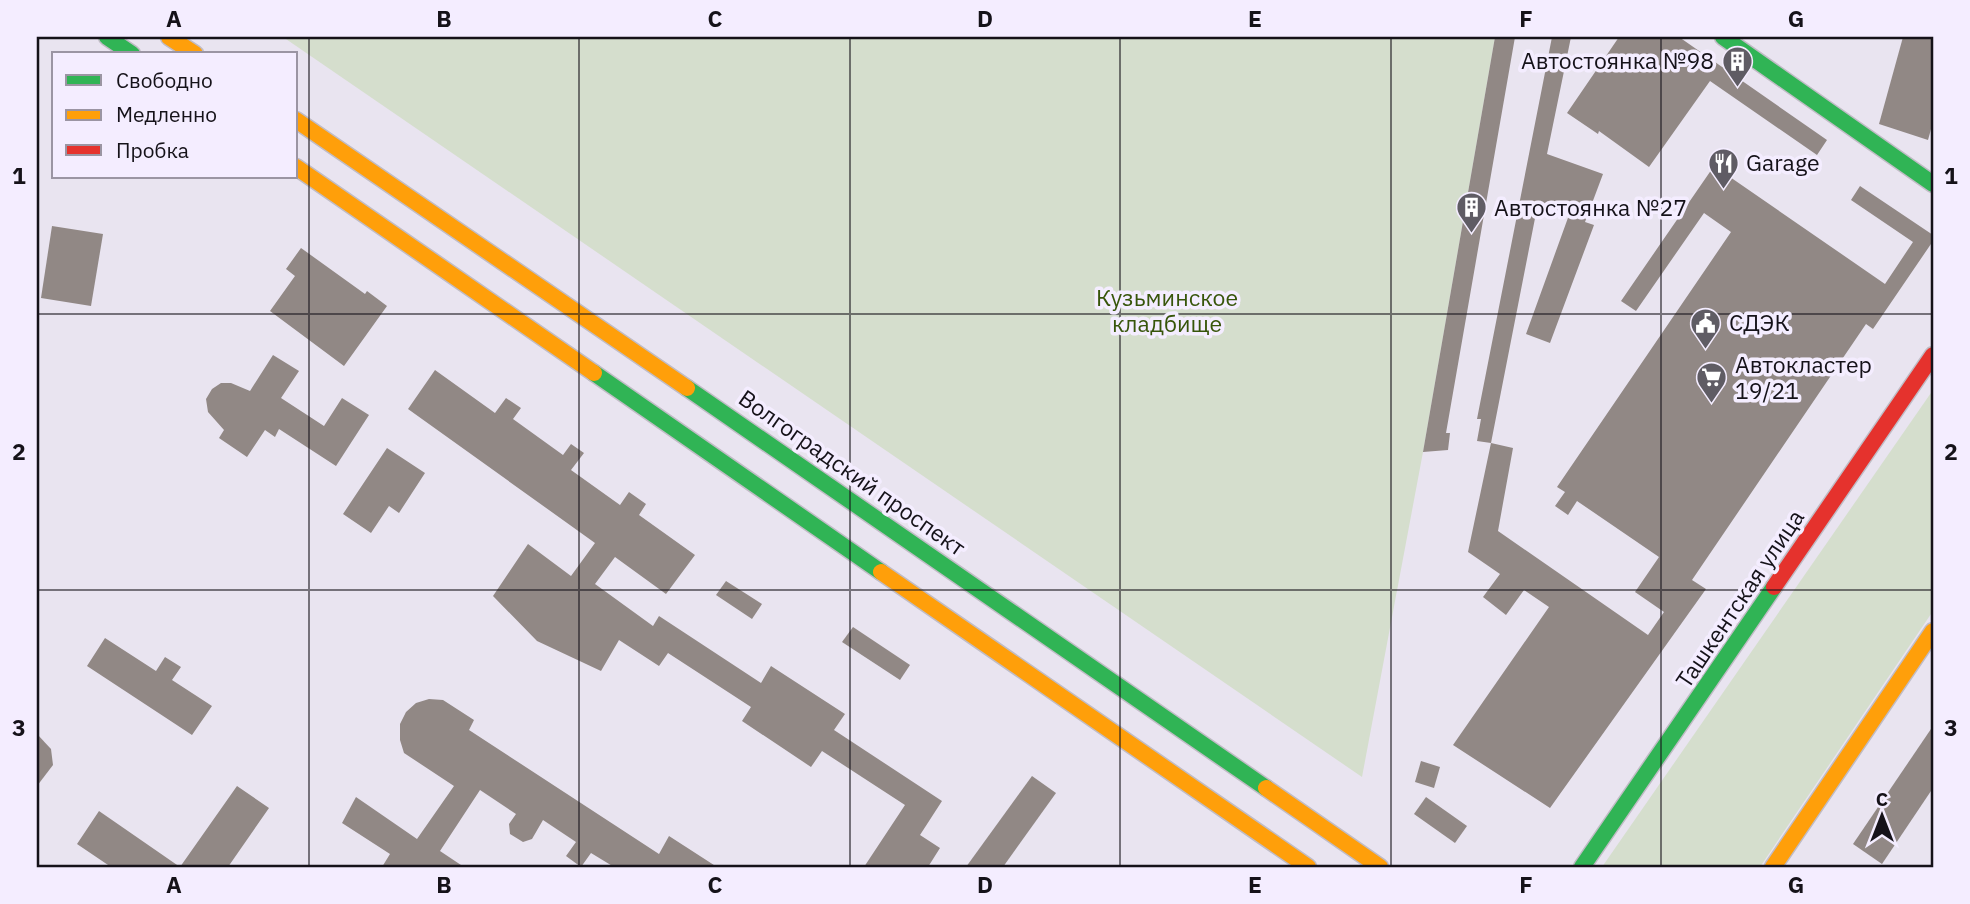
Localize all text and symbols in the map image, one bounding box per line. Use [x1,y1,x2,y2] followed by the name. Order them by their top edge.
[166,3,182,33] text: A
[436,3,452,33] text: B
[708,3,723,33] text: C
[977,3,993,33] text: D
[1248,3,1262,33] text: E
[1519,3,1533,33] text: F
[1788,3,1804,33] text: G
[1720,44,1754,88] building icon: Автостоянка №98
[1521,45,1714,75] place label: Автостоянка №98
[52,52,298,178] legend
[116,66,213,94] text: Свободно
[116,100,217,128] text: Медленно
[116,136,189,164] text: Пробка
[1706,146,1740,190] restaurant icon: Garage
[1746,147,1820,177] place label: Garage
[12,160,26,190] text: 1
[1944,160,1958,190] text: 1
[1454,191,1488,235] building icon: Автостоянка №27
[1494,192,1687,222] place label: Автостоянка №27
[1096,282,1238,338] park label: Кузьминское кладбище
[1689,306,1723,350] public building icon: СДЭК
[1729,307,1790,337] place label: СДЭК
[1735,349,1872,405] place label: Автокластер 19/21
[1695,361,1729,405] supermarket icon: Автокластер 19/21
[733,382,972,562] street label: Волгоградский проспект
[12,436,26,466] text: 2
[1944,436,1958,466] text: 2
[1668,503,1810,693] street label: Ташкентская улица
[12,712,26,742] text: 3
[1944,712,1958,742] text: 3
[1848,782,1918,852] north arrow
[1876,787,1888,811] text: С
[166,869,182,899] text: A
[436,869,452,899] text: B
[708,869,723,899] text: C
[977,869,993,899] text: D
[1248,869,1262,899] text: E
[1519,869,1533,899] text: F
[1788,869,1804,899] text: G

